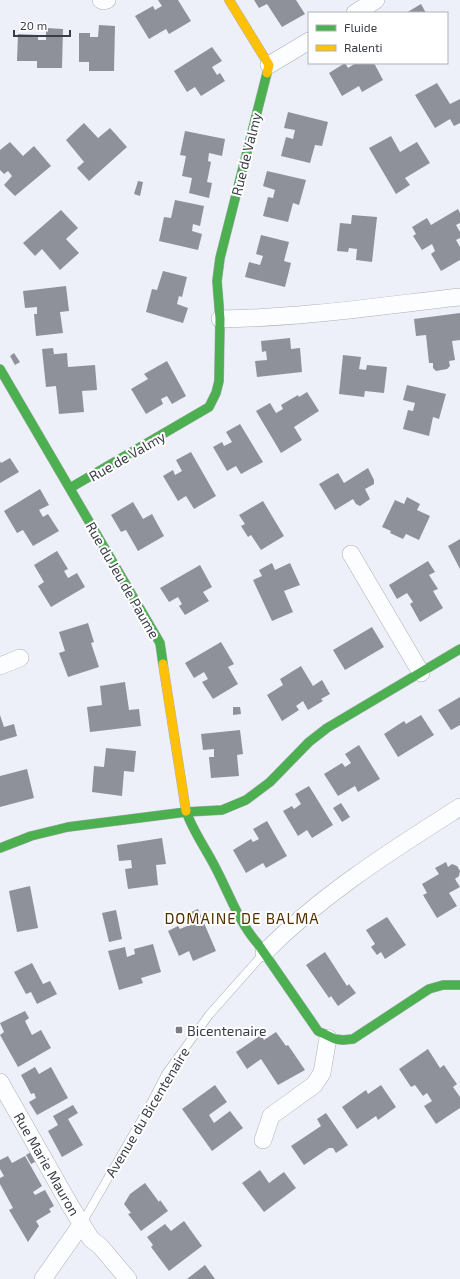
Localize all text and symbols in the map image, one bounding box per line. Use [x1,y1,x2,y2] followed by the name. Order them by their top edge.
[14,12,70,38] scale bar
[308,12,448,64] legend
[20,18,47,32] text: 20 m
[344,20,377,34] text: Fluide
[344,40,383,54] text: Ralenti
[227,110,265,197] street label: Rue de Valmy
[86,427,169,485] street label: Rue de Valmy
[83,519,163,641] street label: Rue du Jeu de Paume
[164,909,320,927] district label: DOMAINE DE BALMA
[187,1022,267,1039] place label: Bicentenaire
[174,1025,184,1035] marker: Bicentenaire
[101,1044,193,1180] street label: Avenue du Bicentenaire
[11,1109,83,1219] street label: Rue Marie Mauron

